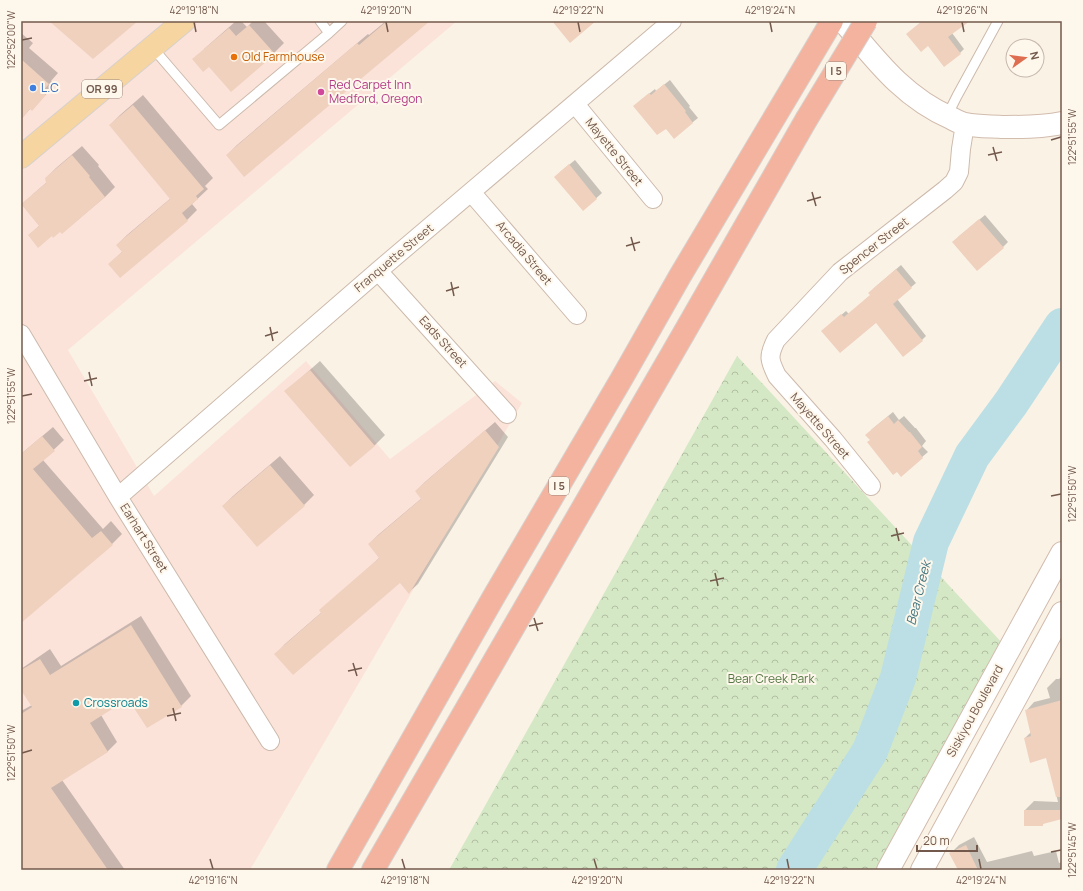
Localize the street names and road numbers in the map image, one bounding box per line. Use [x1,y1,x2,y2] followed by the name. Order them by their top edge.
[826,62,846,80] road number: I 5
[82,80,122,98] road number: OR 99
[582,114,647,189] street label: Mayette Street
[835,213,912,278] street label: Spencer Street
[492,217,557,289] street label: Arcadia Street
[350,219,437,296] street label: Franquette Street
[415,312,471,371] street label: Eads Street
[787,389,854,463] street label: Mayette Street
[549,477,569,495] road number: I 5
[116,500,173,576] street label: Earhart Street
[942,662,1007,760] street label: Siskiyou Boulevard

